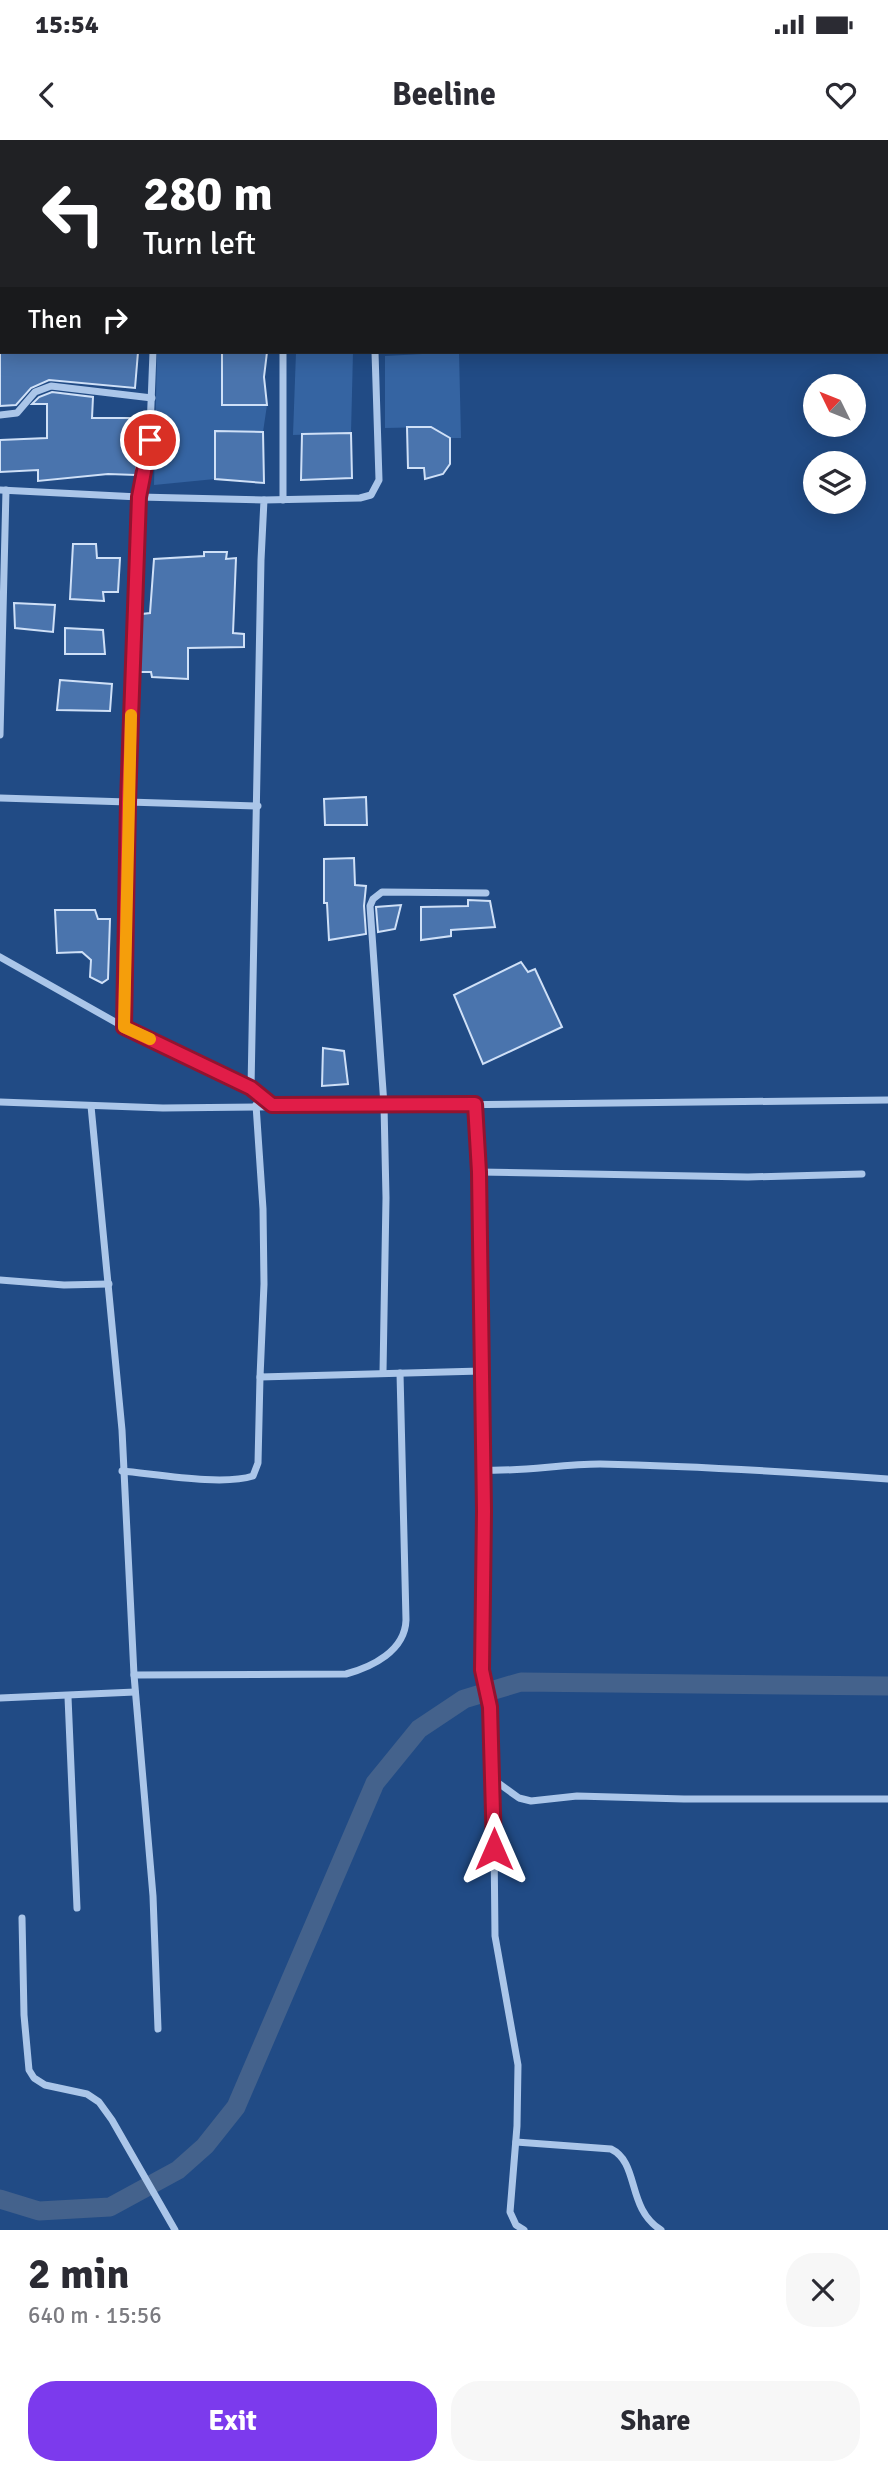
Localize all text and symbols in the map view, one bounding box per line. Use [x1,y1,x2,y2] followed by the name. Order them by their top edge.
[35,9,99,41] text: 15:54
[392,75,496,114] text: Beeline
[28,76,66,114] icon: back
[822,76,860,114] icon: heart
[143,164,273,224] text: 280 m
[28,168,119,259] icon: left
[143,224,256,263] text: Turn left
[96,301,134,339] icon: right
[28,304,82,336] text: Then
[803,374,866,438] north arrow
[803,374,866,514] map controls
[120,410,180,470] pin
[131,421,169,459] icon: arrive
[803,451,866,514] button: layers
[457,1812,531,1886] position arrow
[28,2249,129,2300] text: 2 min
[786,2253,860,2327] button: close
[28,2301,162,2330] text: 640 m · 15:56
[28,2381,437,2461] button: Exit
[451,2381,860,2461] button: Share

